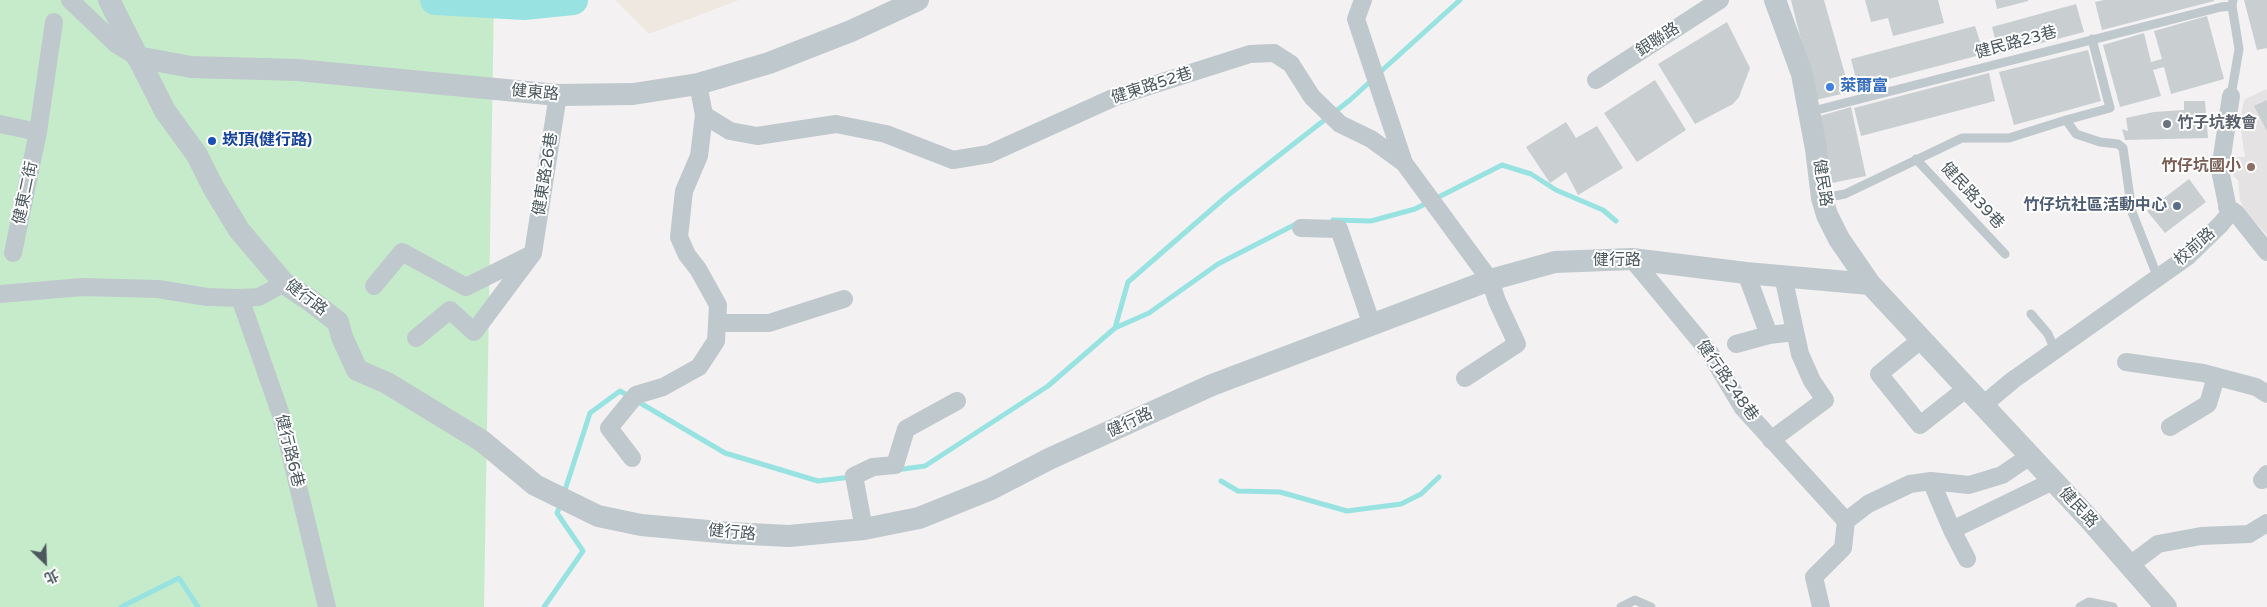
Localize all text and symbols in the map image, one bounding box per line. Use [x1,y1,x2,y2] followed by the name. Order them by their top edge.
[1633,19,1683,61] street label: 銀聯路
[1973,23,2059,63] street label: 健民路23巷
[1109,64,1195,108] street label: 健東路52巷
[1840,77,1888,97] place label: 萊爾富
[510,81,560,105] street label: 健東路
[1824,81,1836,93] marker: 萊爾富
[2177,114,2257,134] place label: 竹子坑教會
[2161,118,2173,130] marker: 竹子坑教會
[222,131,312,151] place label: 崁頂(健行路)
[530,131,562,217] street label: 健東路26巷
[206,135,218,147] marker: 崁頂(健行路)
[2161,157,2241,177] place label: 竹仔坑國小
[1809,158,1835,208] street label: 健民路
[1936,159,2008,233] street label: 健民路39巷
[10,160,42,226] street label: 健東二街
[2245,161,2257,173] marker: 竹仔坑國小
[2023,196,2167,216] place label: 竹仔坑社區活動中心
[2171,200,2183,212] marker: 竹仔坑社區活動中心
[2171,224,2219,270] street label: 校前路
[1593,251,1641,271] street label: 健行路
[281,276,331,320] street label: 健行路
[1692,337,1762,425] street label: 健行路248巷
[1104,404,1156,442] street label: 健行路
[271,413,307,489] street label: 健行路6巷
[2055,484,2101,532] street label: 健民路
[707,521,757,545] street label: 健行路
[20,537,70,587] north arrow
[41,566,61,587] text: 北

